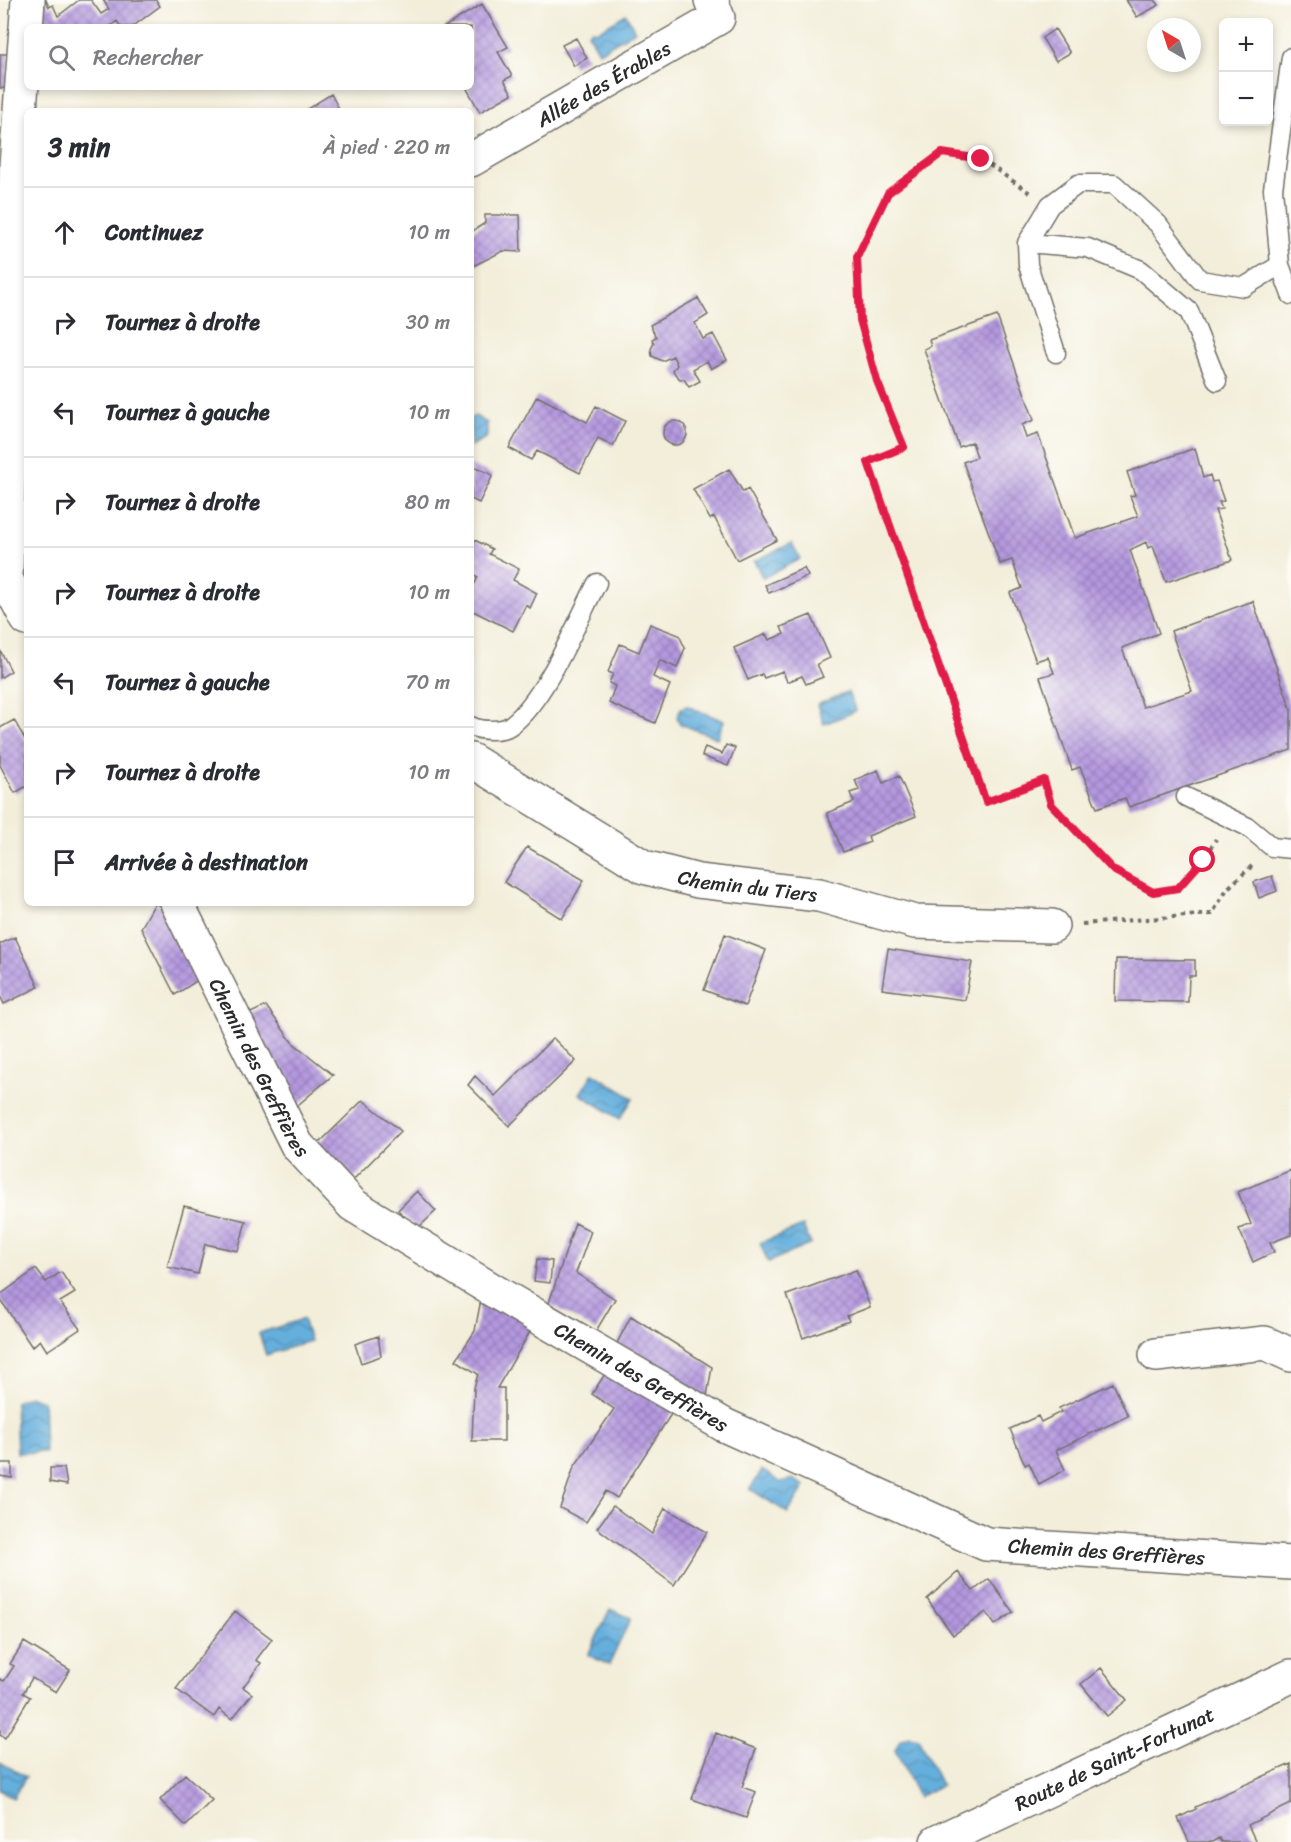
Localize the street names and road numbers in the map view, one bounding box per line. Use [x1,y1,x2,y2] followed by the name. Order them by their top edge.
[529,31,678,137] street label: Allée des Érables
[674,859,820,912] street label: Chemin du Tiers
[199,972,319,1167] street label: Chemin des Greffières
[548,1312,736,1442] street label: Chemin des Greffières
[1007,1528,1207,1575] street label: Chemin des Greffières
[1009,1697,1221,1821] street label: Route de Saint-Fortunat

